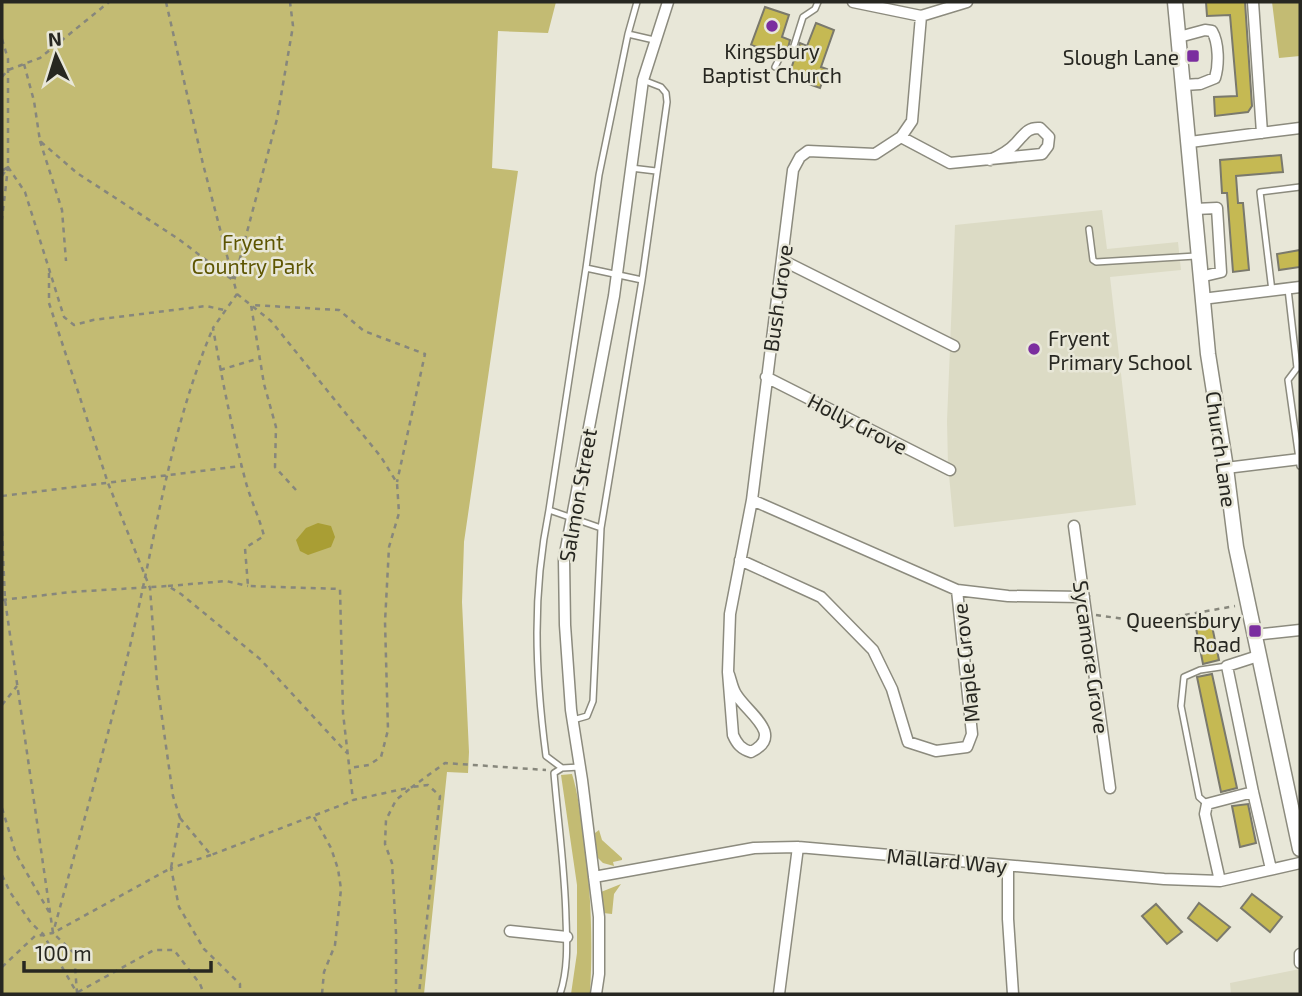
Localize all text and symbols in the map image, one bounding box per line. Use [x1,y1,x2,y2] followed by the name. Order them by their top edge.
[764,18,780,34] marker: Kingsbury Baptist Church
[21,21,91,91] north arrow
[47,27,62,50] text: N
[702,38,842,87] place label: Kingsbury Baptist Church
[1063,44,1179,69] place label: Slough Lane
[1185,48,1201,64] marker: Slough Lane
[192,229,315,278] park label: Fryent Country Park
[757,243,797,353] street label: Bush Grove
[1048,325,1193,374] place label: Fryent Primary School
[1026,341,1042,357] marker: Fryent Primary School
[804,387,912,459] street label: Holly Grove
[1201,389,1243,509] street label: Church Lane
[553,426,601,564] street label: Salmon Street
[1069,579,1115,735] street label: Sycamore Grove
[946,602,984,724] street label: Maple Grove
[1126,607,1241,656] place label: Queensbury Road
[1247,623,1263,639] marker: Queensbury Road
[886,842,1008,878] street label: Mallard Way
[24,930,212,974] scale bar
[35,940,92,965] text: 100 m

